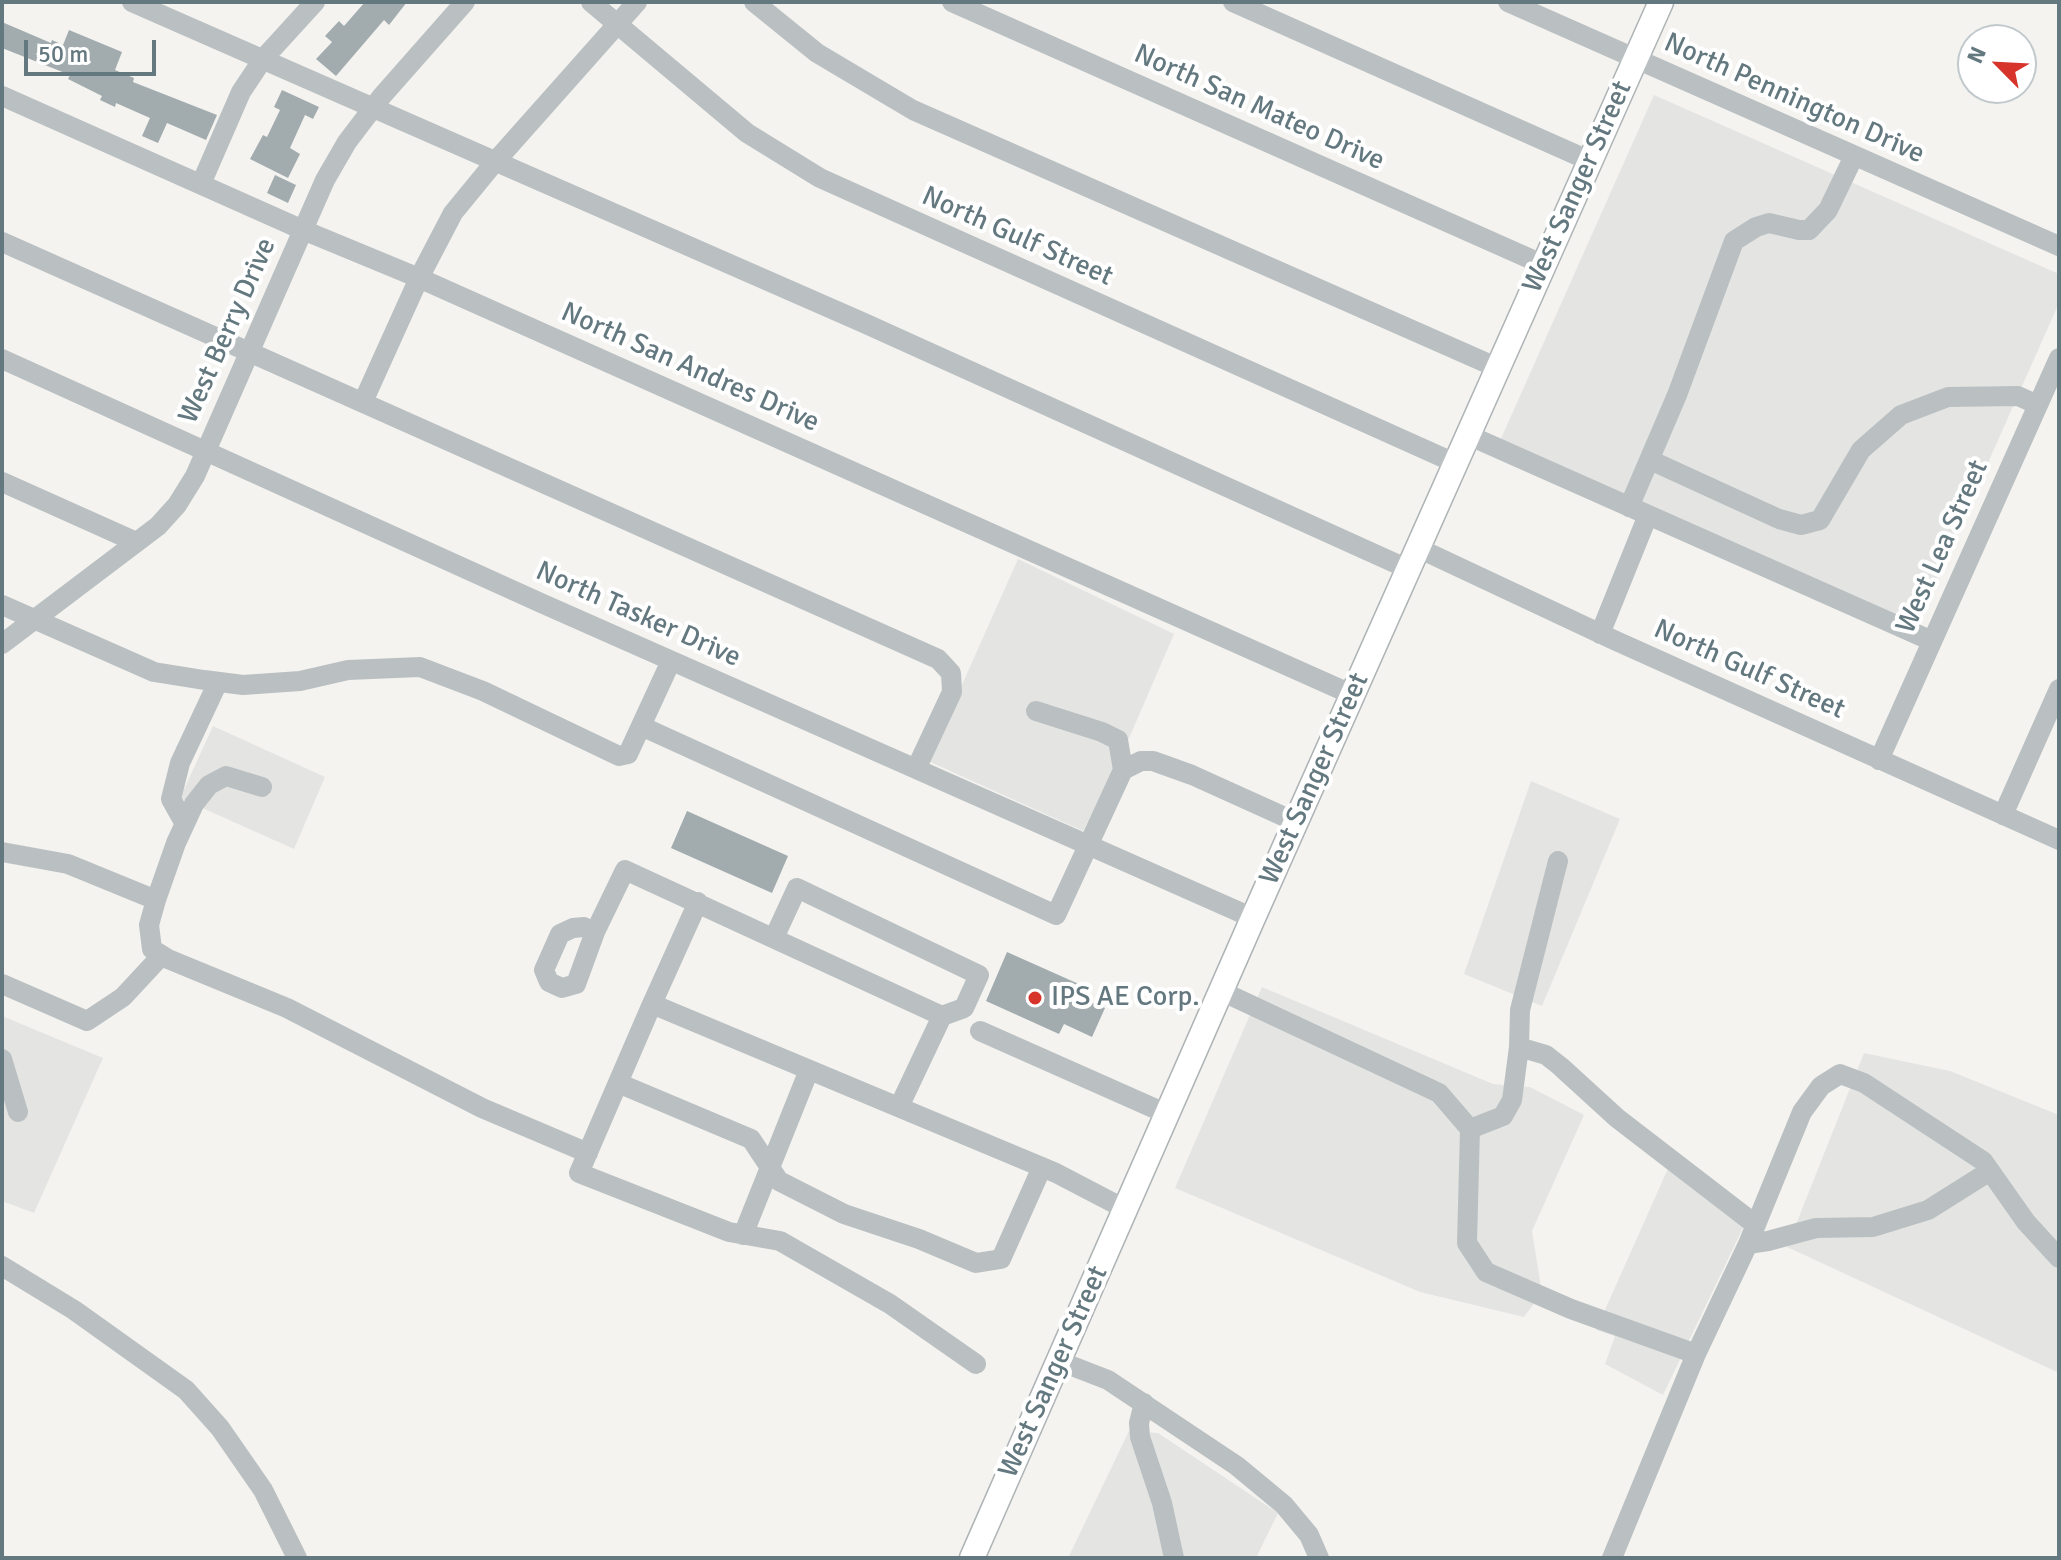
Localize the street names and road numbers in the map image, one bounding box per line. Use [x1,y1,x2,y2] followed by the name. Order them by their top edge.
[1659,26,1929,172] street label: North Pennington Drive
[1129,38,1389,178] street label: North San Mateo Drive
[1516,76,1640,298] street label: West Sanger Street
[916,180,1118,294] street label: North Gulf Street
[172,233,284,429] street label: West Berry Drive
[556,296,824,440] street label: North San Andres Drive
[1890,455,1996,639] street label: West Lea Street
[530,555,746,675] street label: North Tasker Drive
[1648,613,1850,727] street label: North Gulf Street
[1253,668,1377,890] street label: West Sanger Street
[992,1261,1116,1483] street label: West Sanger Street

